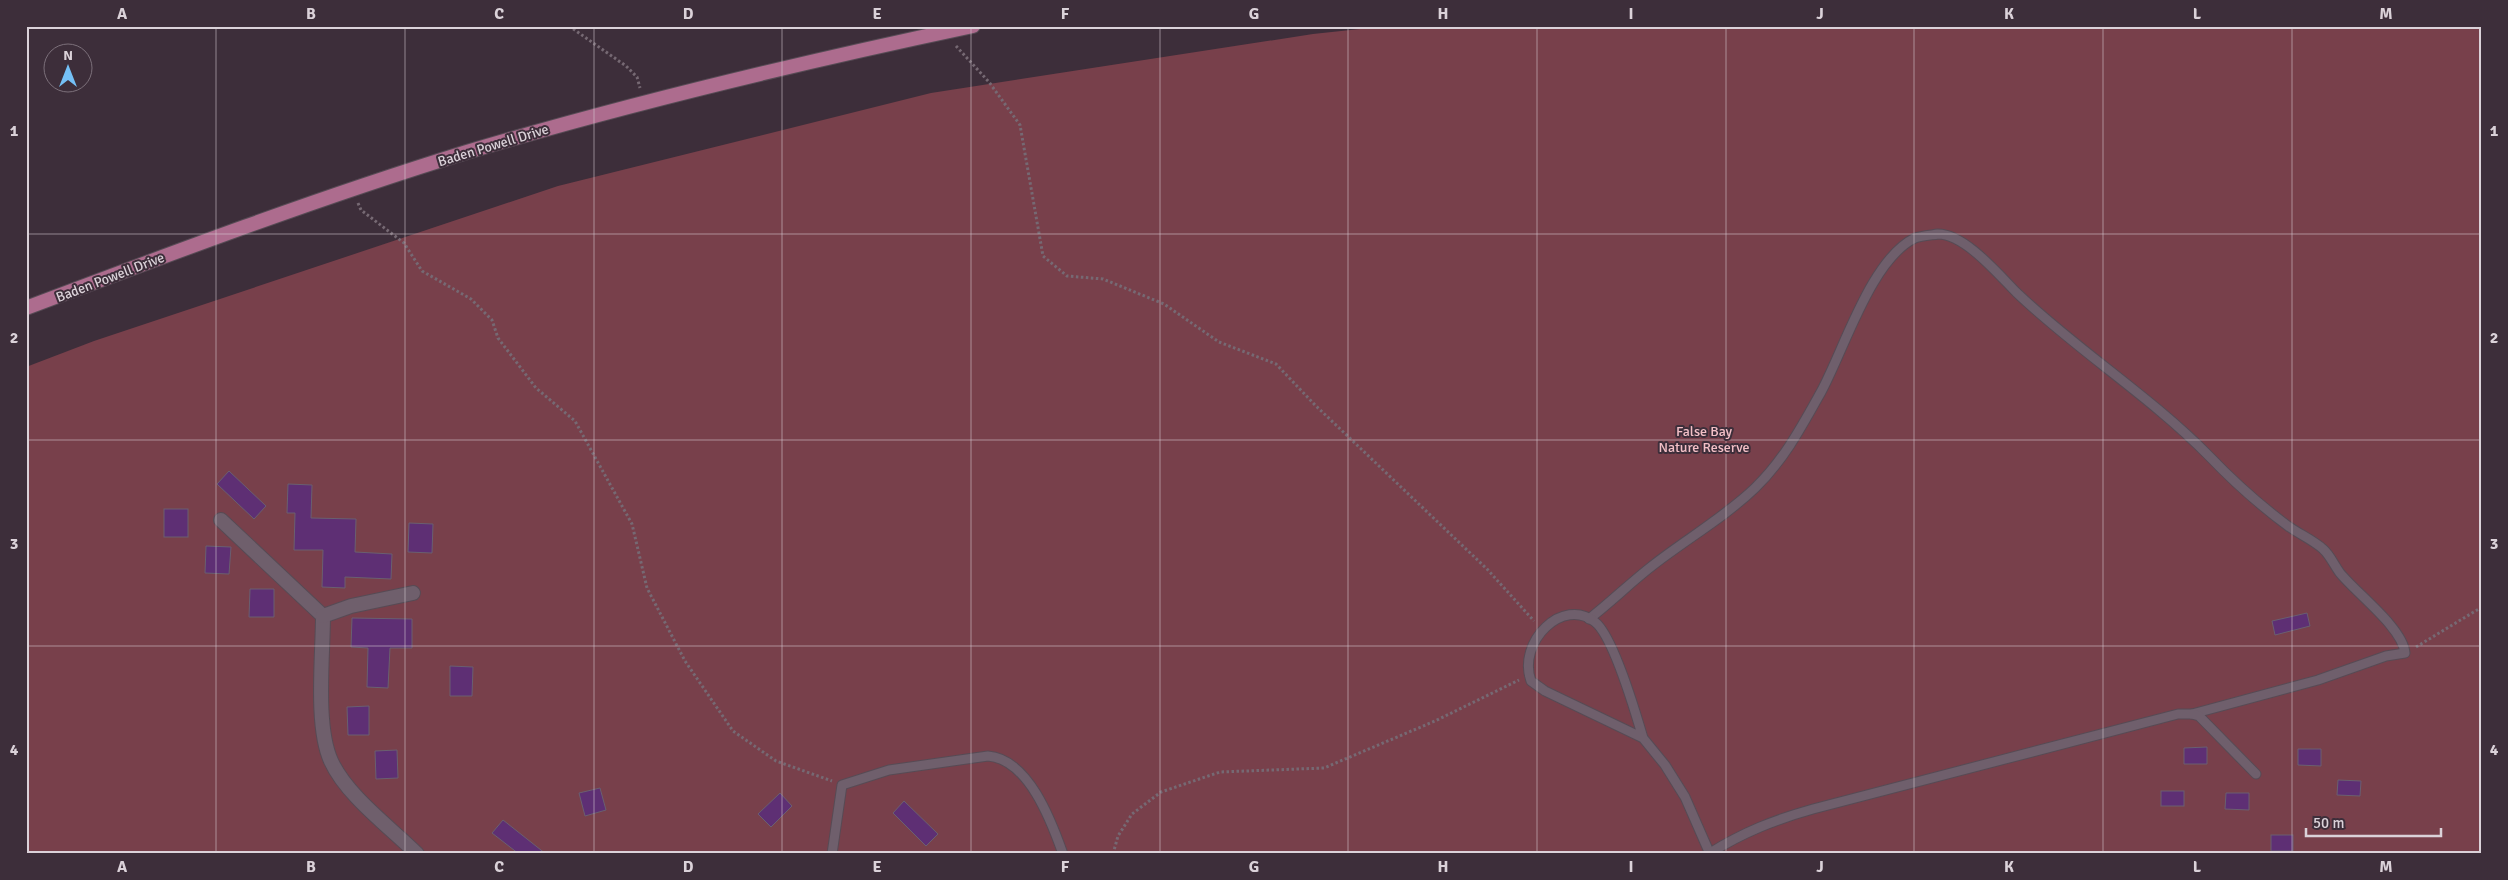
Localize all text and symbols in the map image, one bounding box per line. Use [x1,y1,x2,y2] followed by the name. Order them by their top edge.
[117,4,128,24] text: A
[306,4,316,24] text: B
[494,4,504,24] text: C
[683,4,694,24] text: D
[872,4,882,24] text: E
[1061,4,1070,24] text: F
[1249,4,1259,24] text: G
[1438,4,1448,24] text: H
[1628,4,1634,24] text: I
[1816,4,1824,24] text: J
[2004,4,2014,24] text: K
[2193,4,2202,24] text: L
[2379,4,2393,24] text: M
[42,42,92,92] north arrow
[63,47,73,64] text: N
[10,121,19,141] text: 1
[436,121,551,170] street label: Baden Powell Drive
[2490,121,2499,141] text: 1
[54,249,167,306] street label: Baden Powell Drive
[10,328,18,348] text: 2
[2490,328,2498,348] text: 2
[1658,423,1750,456] park label: False Bay Nature Reserve
[10,534,18,554] text: 3
[2490,534,2498,554] text: 3
[10,740,19,760] text: 4
[2490,740,2499,760] text: 4
[2306,805,2440,837] scale bar
[2313,814,2344,832] text: 50 m
[117,857,128,877] text: A
[306,857,316,877] text: B
[494,857,504,877] text: C
[683,857,694,877] text: D
[872,857,882,877] text: E
[1061,857,1070,877] text: F
[1249,857,1259,877] text: G
[1438,857,1448,877] text: H
[1628,857,1634,877] text: I
[1816,857,1824,877] text: J
[2004,857,2014,877] text: K
[2193,857,2202,877] text: L
[2379,857,2393,877] text: M

